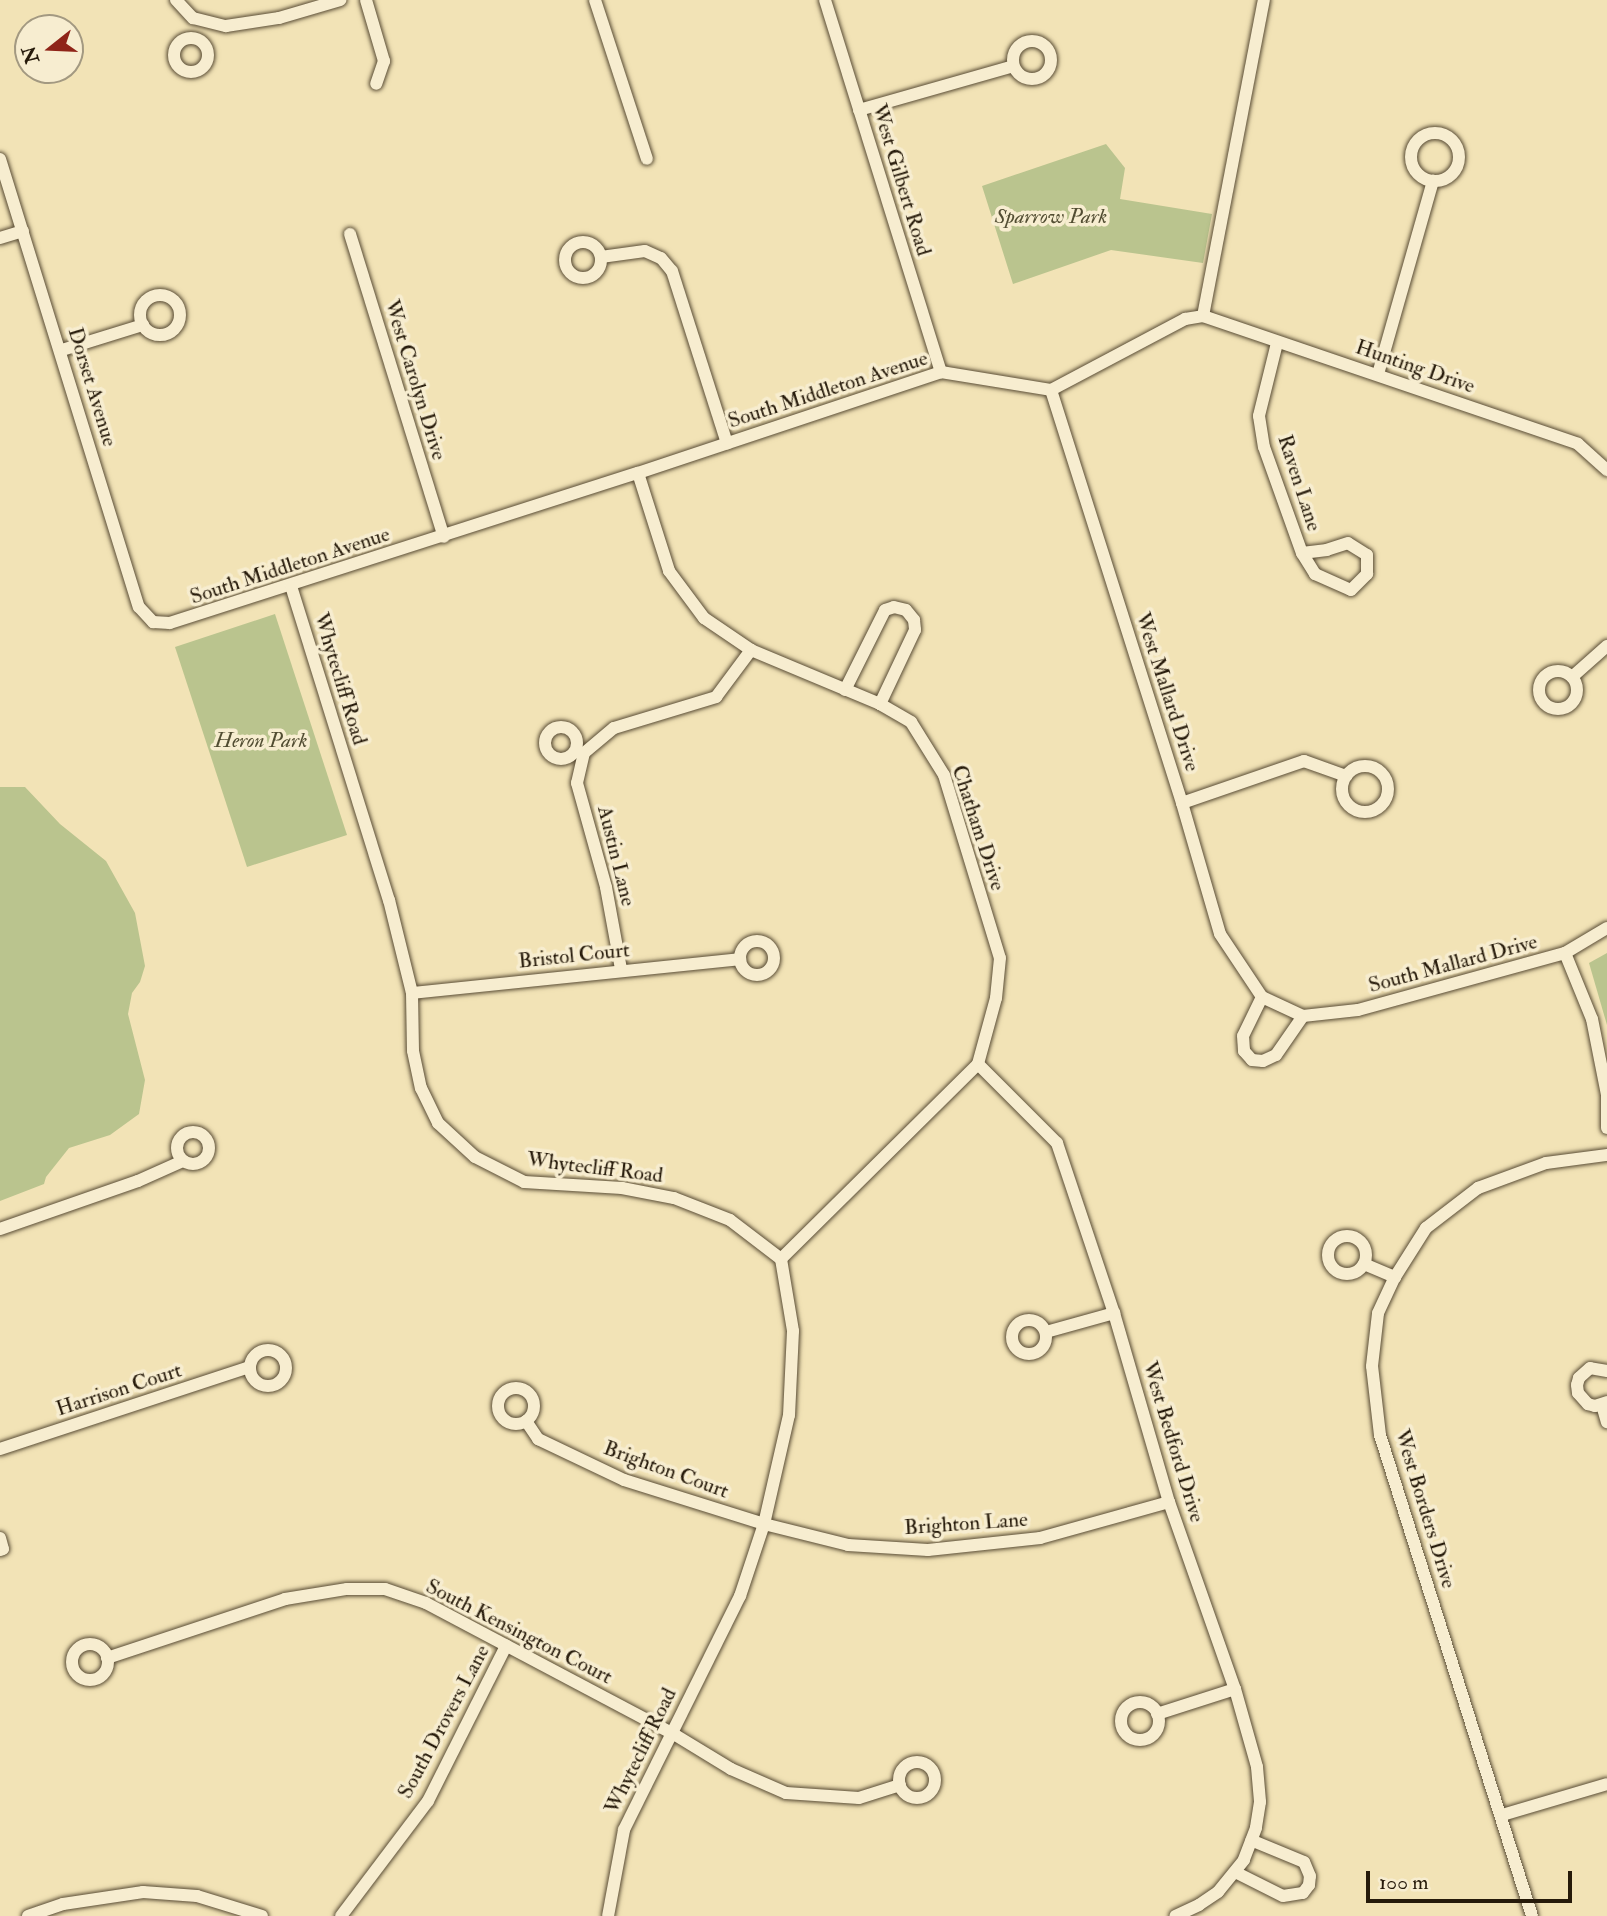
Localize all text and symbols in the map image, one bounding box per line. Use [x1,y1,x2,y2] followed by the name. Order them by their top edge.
[14,14,84,84] north arrow
[17,43,45,67] text: N
[866,101,936,259] street label: West Gilbert Road
[995,204,1107,230] park label: Sparrow Park
[379,297,451,463] street label: West Carolyn Drive
[62,324,122,450] street label: Dorset Avenue
[1352,335,1478,399] street label: Hunting Drive
[725,346,931,434] street label: South Middleton Avenue
[1272,432,1326,534] street label: Raven Lane
[187,522,393,610] street label: South Middleton Avenue
[1129,609,1205,775] street label: West Mallard Drive
[308,610,372,748] street label: Whytecliff Road
[215,728,307,754] park label: Heron Park
[946,762,1010,894] street label: Chatham Drive
[591,803,641,909] street label: Austin Lane
[1366,929,1540,999] street label: South Mallard Drive
[517,938,631,974] street label: Bristol Court
[526,1147,664,1189] street label: Whytecliff Road
[53,1358,185,1422] street label: Harrison Court
[1137,1359,1209,1525] street label: West Bedford Drive
[1389,1426,1461,1592] street label: West Borders Drive
[600,1436,732,1504] street label: Brighton Court
[903,1507,1029,1541] street label: Brighton Lane
[422,1574,616,1690] street label: South Kensington Court
[393,1641,495,1803] street label: South Drovers Lane
[600,1684,682,1818] street label: Whytecliff Road
[1369,1856,1576,1900] scale bar
[1379,1869,1429,1896] text: 100 m

